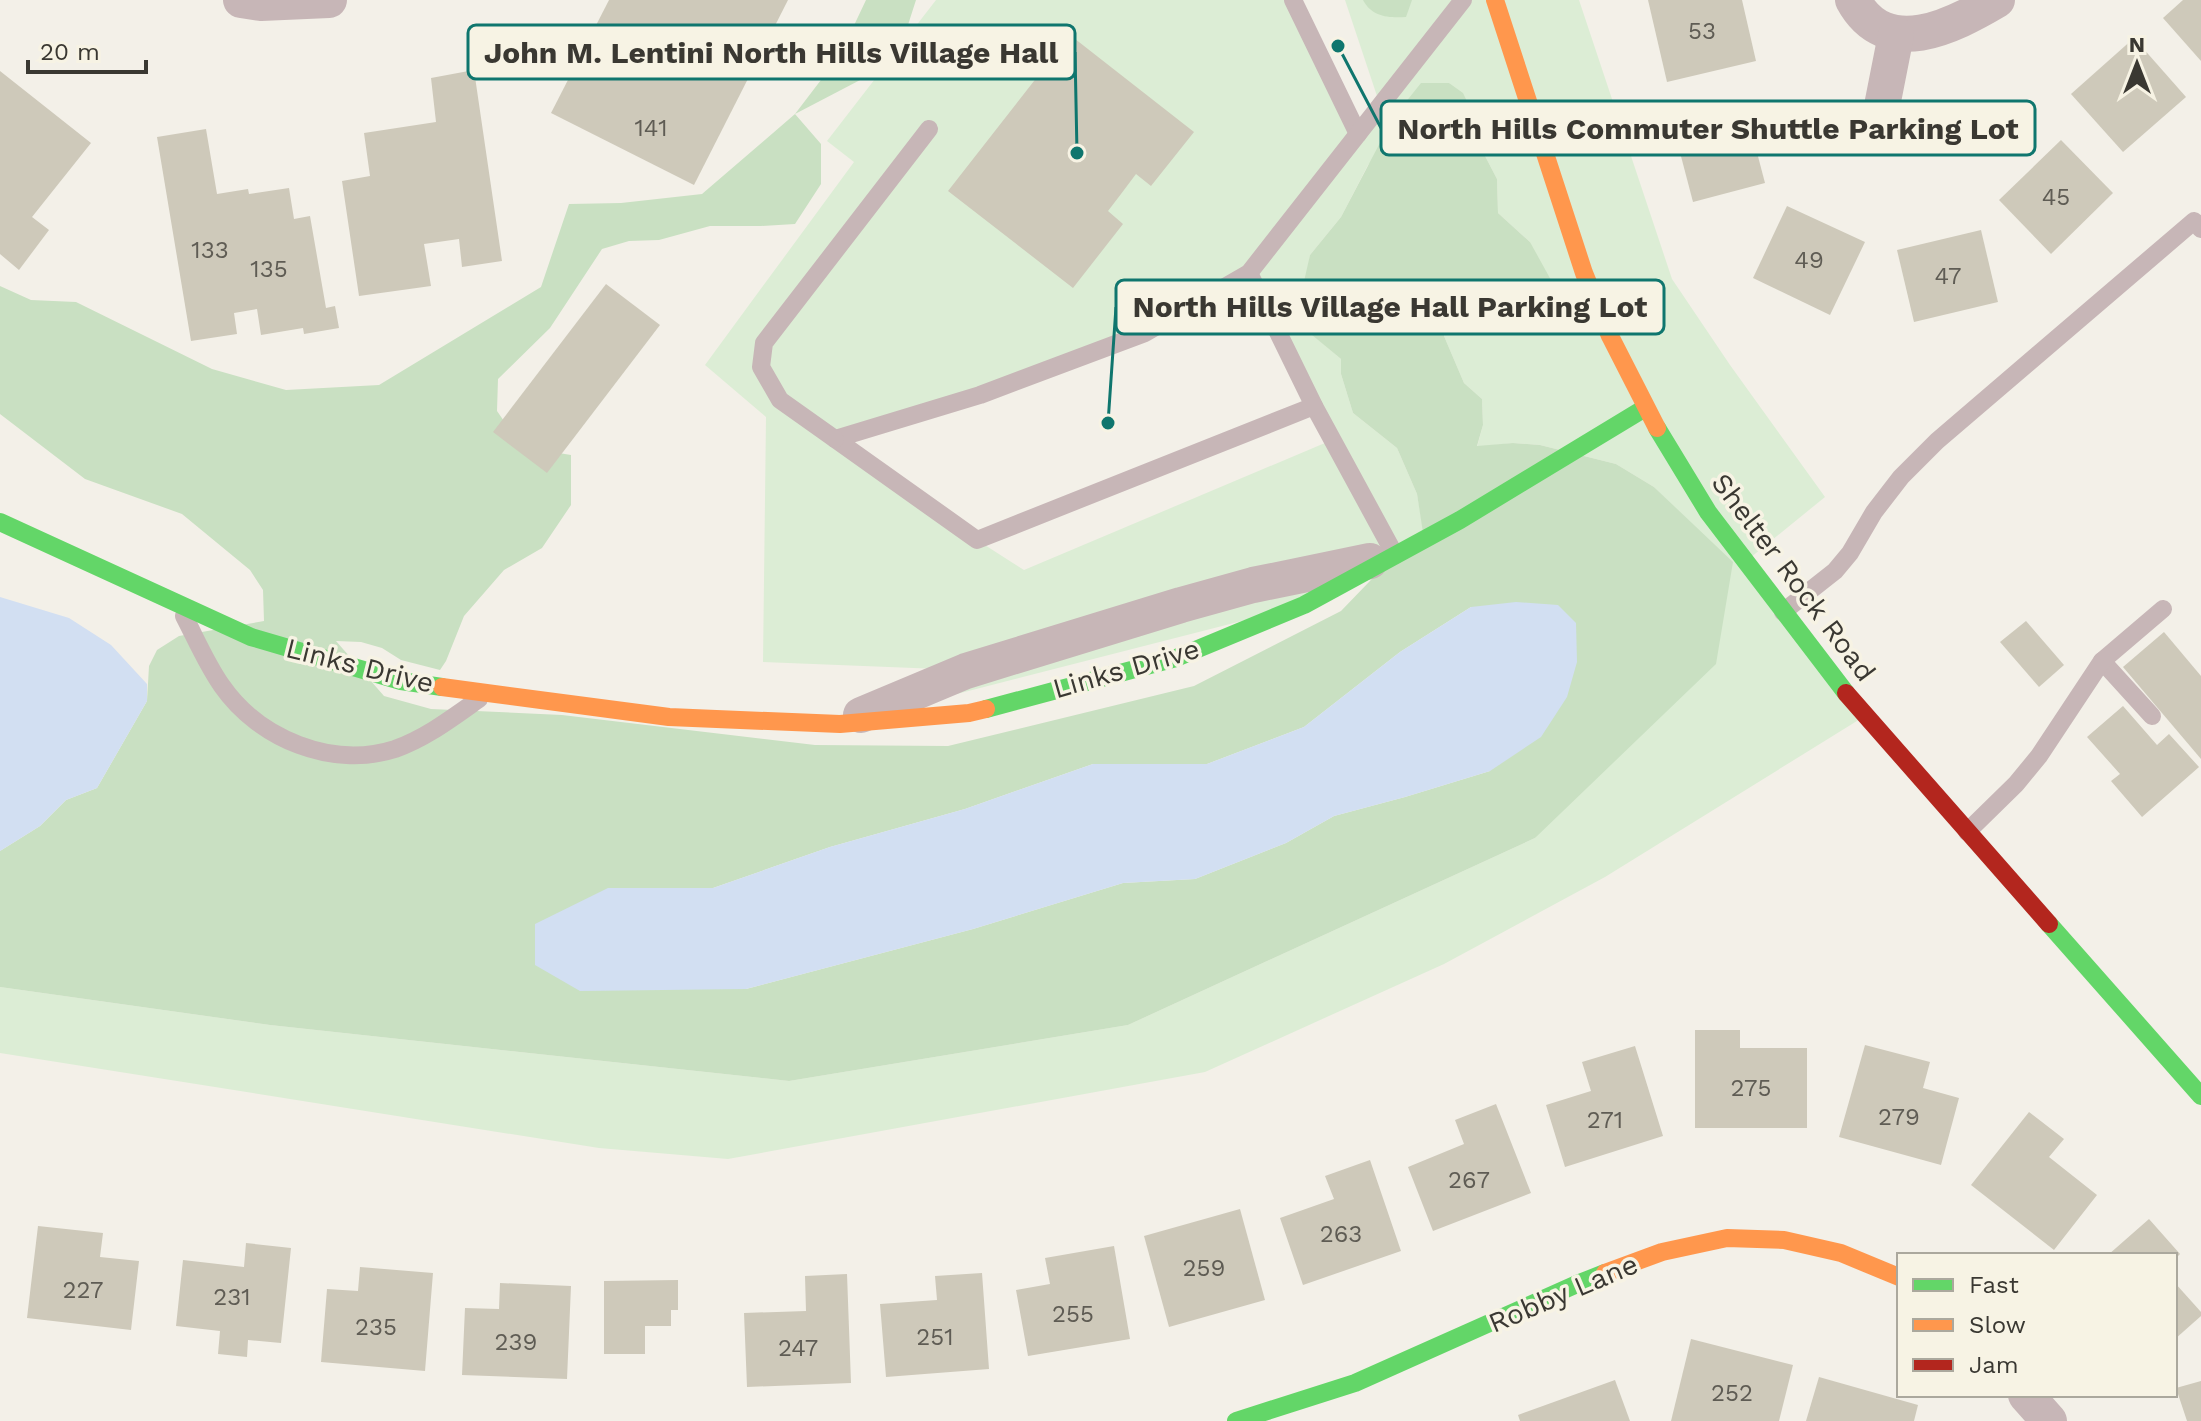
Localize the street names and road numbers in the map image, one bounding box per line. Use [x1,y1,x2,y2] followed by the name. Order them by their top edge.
[1705,467,1882,688] street label: Shelter Rock Road
[283,631,437,700] street label: Links Drive
[1049,632,1203,705] street label: Links Drive
[1484,1247,1643,1340] street label: Robby Lane

